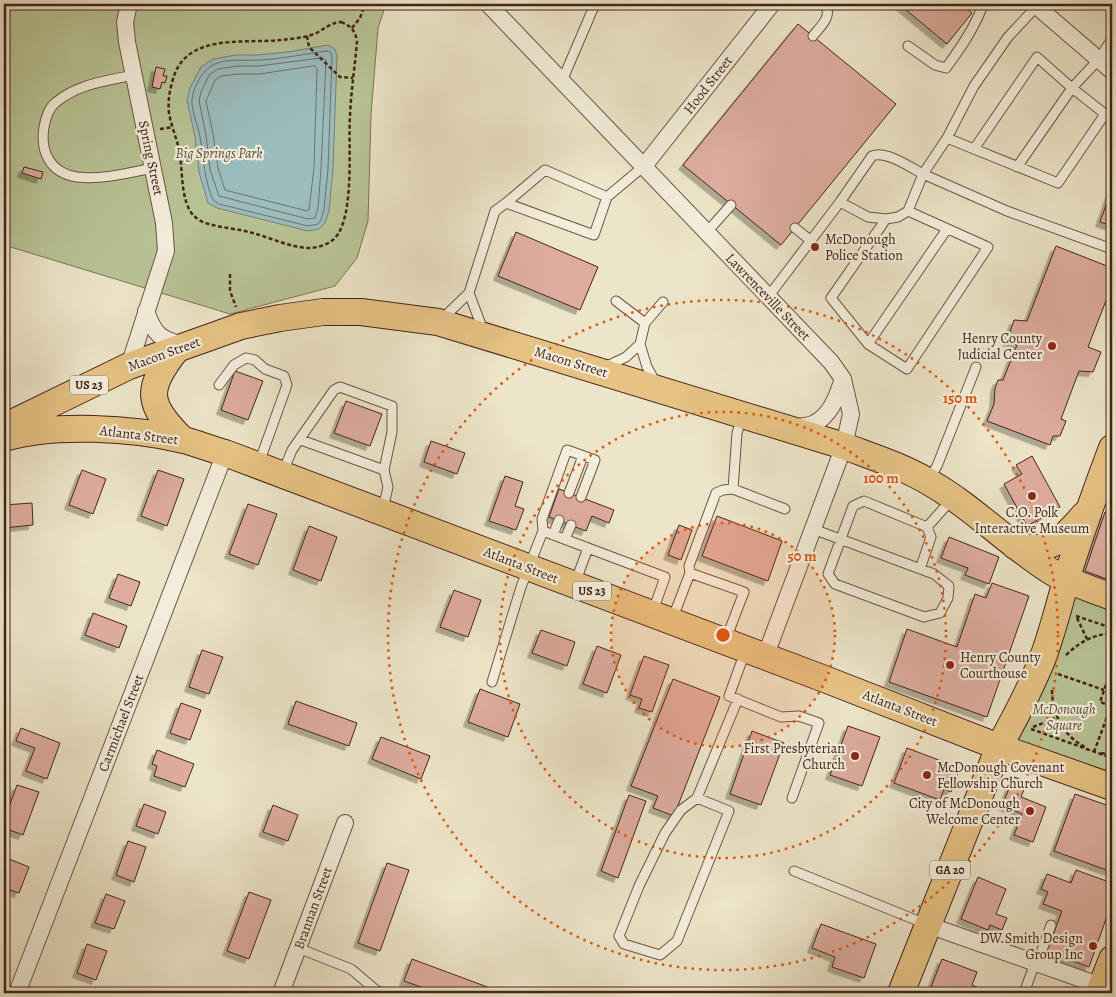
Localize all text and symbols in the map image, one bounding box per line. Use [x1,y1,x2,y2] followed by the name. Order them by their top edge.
[679,52,737,118] street label: Hood Street
[134,119,168,198] street label: Spring Street
[176,144,262,163] park label: Big Springs Park
[825,230,903,265] place label: McDonough Police Station
[809,241,821,253] marker: McDonough Police Station
[721,249,815,345] street label: Lawrenceville Street
[958,329,1043,364] place label: Henry County Judicial Center
[125,332,203,376] street label: Macon Street
[1046,340,1058,352] marker: Henry County Judicial Center
[532,342,610,382] street label: Macon Street
[70,376,108,394] road number: US 23
[943,388,978,408] text: 150 m
[98,421,180,449] street label: Atlanta Street
[863,468,899,488] text: 100 m
[1026,490,1038,502] marker: C.O. Polk Interactive Museum
[974,503,1090,538] place label: C.O. Polk Interactive Museum
[480,542,562,588] street label: Atlanta Street
[787,546,817,566] text: 50 m
[573,582,611,600] road number: US 23
[714,626,732,644] centre of rings
[960,648,1041,683] place label: Henry County Courthouse
[944,659,956,671] marker: Henry County Courthouse
[94,671,148,775] street label: Carmichael Street
[859,685,941,731] street label: Atlanta Street
[1032,700,1096,735] park label: McDonough Square
[744,739,846,774] place label: First Presbyterian Church
[849,750,861,762] marker: First Presbyterian Church
[937,758,1065,793] place label: McDonough Covenant Fellowship Church
[921,769,933,781] marker: McDonough Covenant Fellowship Church
[909,794,1021,829] place label: City of McDonough Welcome Center
[1024,805,1036,817] marker: City of McDonough Welcome Center
[930,860,970,880] road number: GA 20
[289,864,337,952] street label: Brannan Street
[980,929,1083,964] place label: DW Smith Design Group Inc
[1087,940,1099,952] marker: DW Smith Design Group Inc

